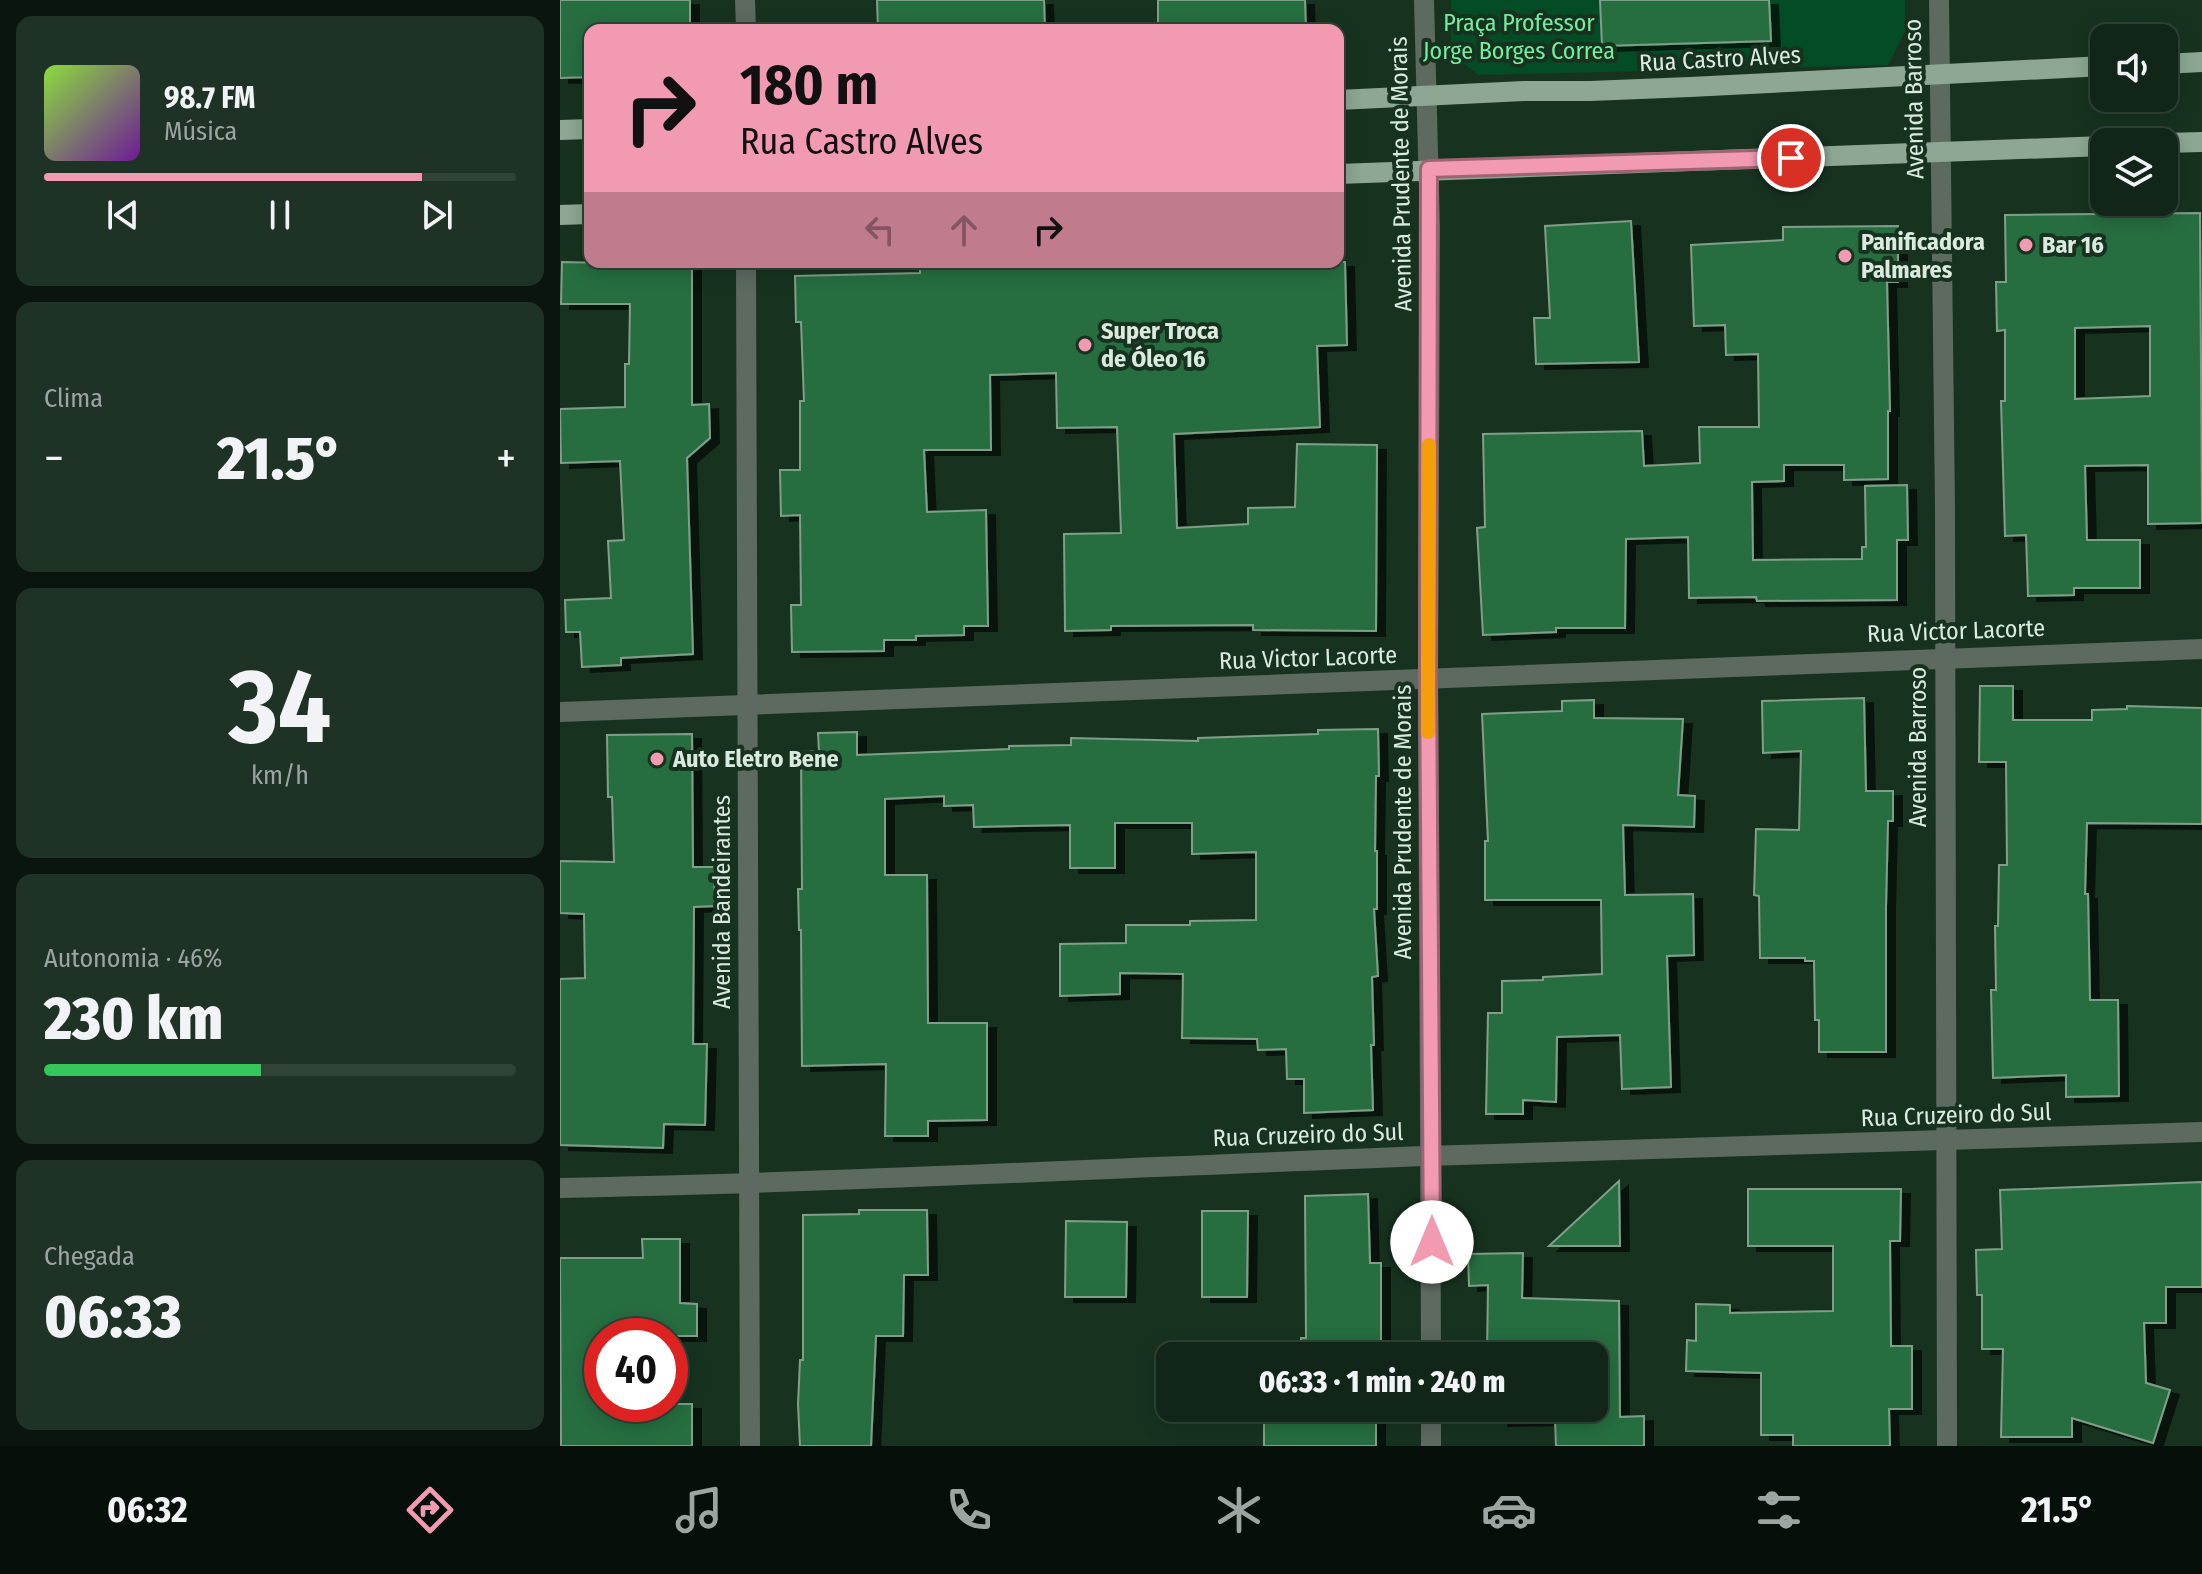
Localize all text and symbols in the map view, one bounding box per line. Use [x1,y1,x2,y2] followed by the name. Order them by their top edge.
[1423,9,1615,65] park label: Praça Professor Jorge Borges Correa
[1899,19,1929,179] street label: Avenida Barroso
[2090,24,2178,216] map controls
[2090,24,2178,112] button: sound
[1385,36,1417,312] street label: Avenida Prudente de Morais
[1638,41,1802,77] street label: Rua Castro Alves
[740,52,878,119] text: 180 m
[608,56,712,160] icon: right
[164,80,255,116] text: 98.7 FM
[164,116,237,147] text: Música
[740,120,983,164] text: Rua Castro Alves
[1757,124,1825,192] pin
[2090,128,2178,216] button: layers
[1769,136,1813,180] icon: arrive
[101,193,145,237] icon: previous
[258,193,302,237] icon: pause
[415,193,459,237] icon: next
[858,208,902,252] icon: left
[942,208,986,252] icon: ahead
[1026,208,1070,252] icon: right
[1861,228,1985,284] place label: Panificadora Palmares
[2042,231,2104,259] place label: Bar 16
[2017,236,2035,254] marker: Bar 16
[1836,247,1854,265] marker: Panificadora Palmares
[1101,317,1219,373] place label: Super Troca de Óleo 16
[1076,336,1094,354] marker: Super Troca de Óleo 16
[44,383,103,414] text: Clima
[217,423,343,495] text: 21.5°
[44,432,64,485] text: −
[496,432,516,485] text: +
[1867,614,2045,648] street label: Rua Victor Lacorte
[1219,641,1397,675] street label: Rua Victor Lacorte
[229,645,331,770] text: 34
[1904,667,1932,827] street label: Avenida Barroso
[1389,684,1417,960] street label: Avenida Prudente de Morais
[672,745,839,773] place label: Auto Eletro Bene
[648,750,666,768] marker: Auto Eletro Bene
[251,760,309,791] text: km/h
[708,795,736,1009] street label: Avenida Bandeirantes
[44,943,222,974] text: Autonomia · 46%
[44,983,223,1055] text: 230 km
[1860,1098,2052,1132] street label: Rua Cruzeiro do Sul
[1212,1118,1404,1152] street label: Rua Cruzeiro do Sul
[1390,1200,1474,1284] position arrow
[44,1241,135,1272] text: Chegada
[44,1281,182,1353] text: 06:33
[584,1318,688,1422] speed limit sign: 40
[1259,1364,1505,1400] text: 06:33 · 1 min · 240 m
[402,1482,458,1538] icon: directions
[671,1482,727,1538] icon: music
[941,1482,997,1538] icon: phone
[1211,1482,1267,1538] icon: climate
[1481,1482,1537,1538] icon: car
[1751,1482,1807,1538] icon: filters
[107,1488,188,1532] text: 06:32
[2021,1488,2095,1532] text: 21.5°

